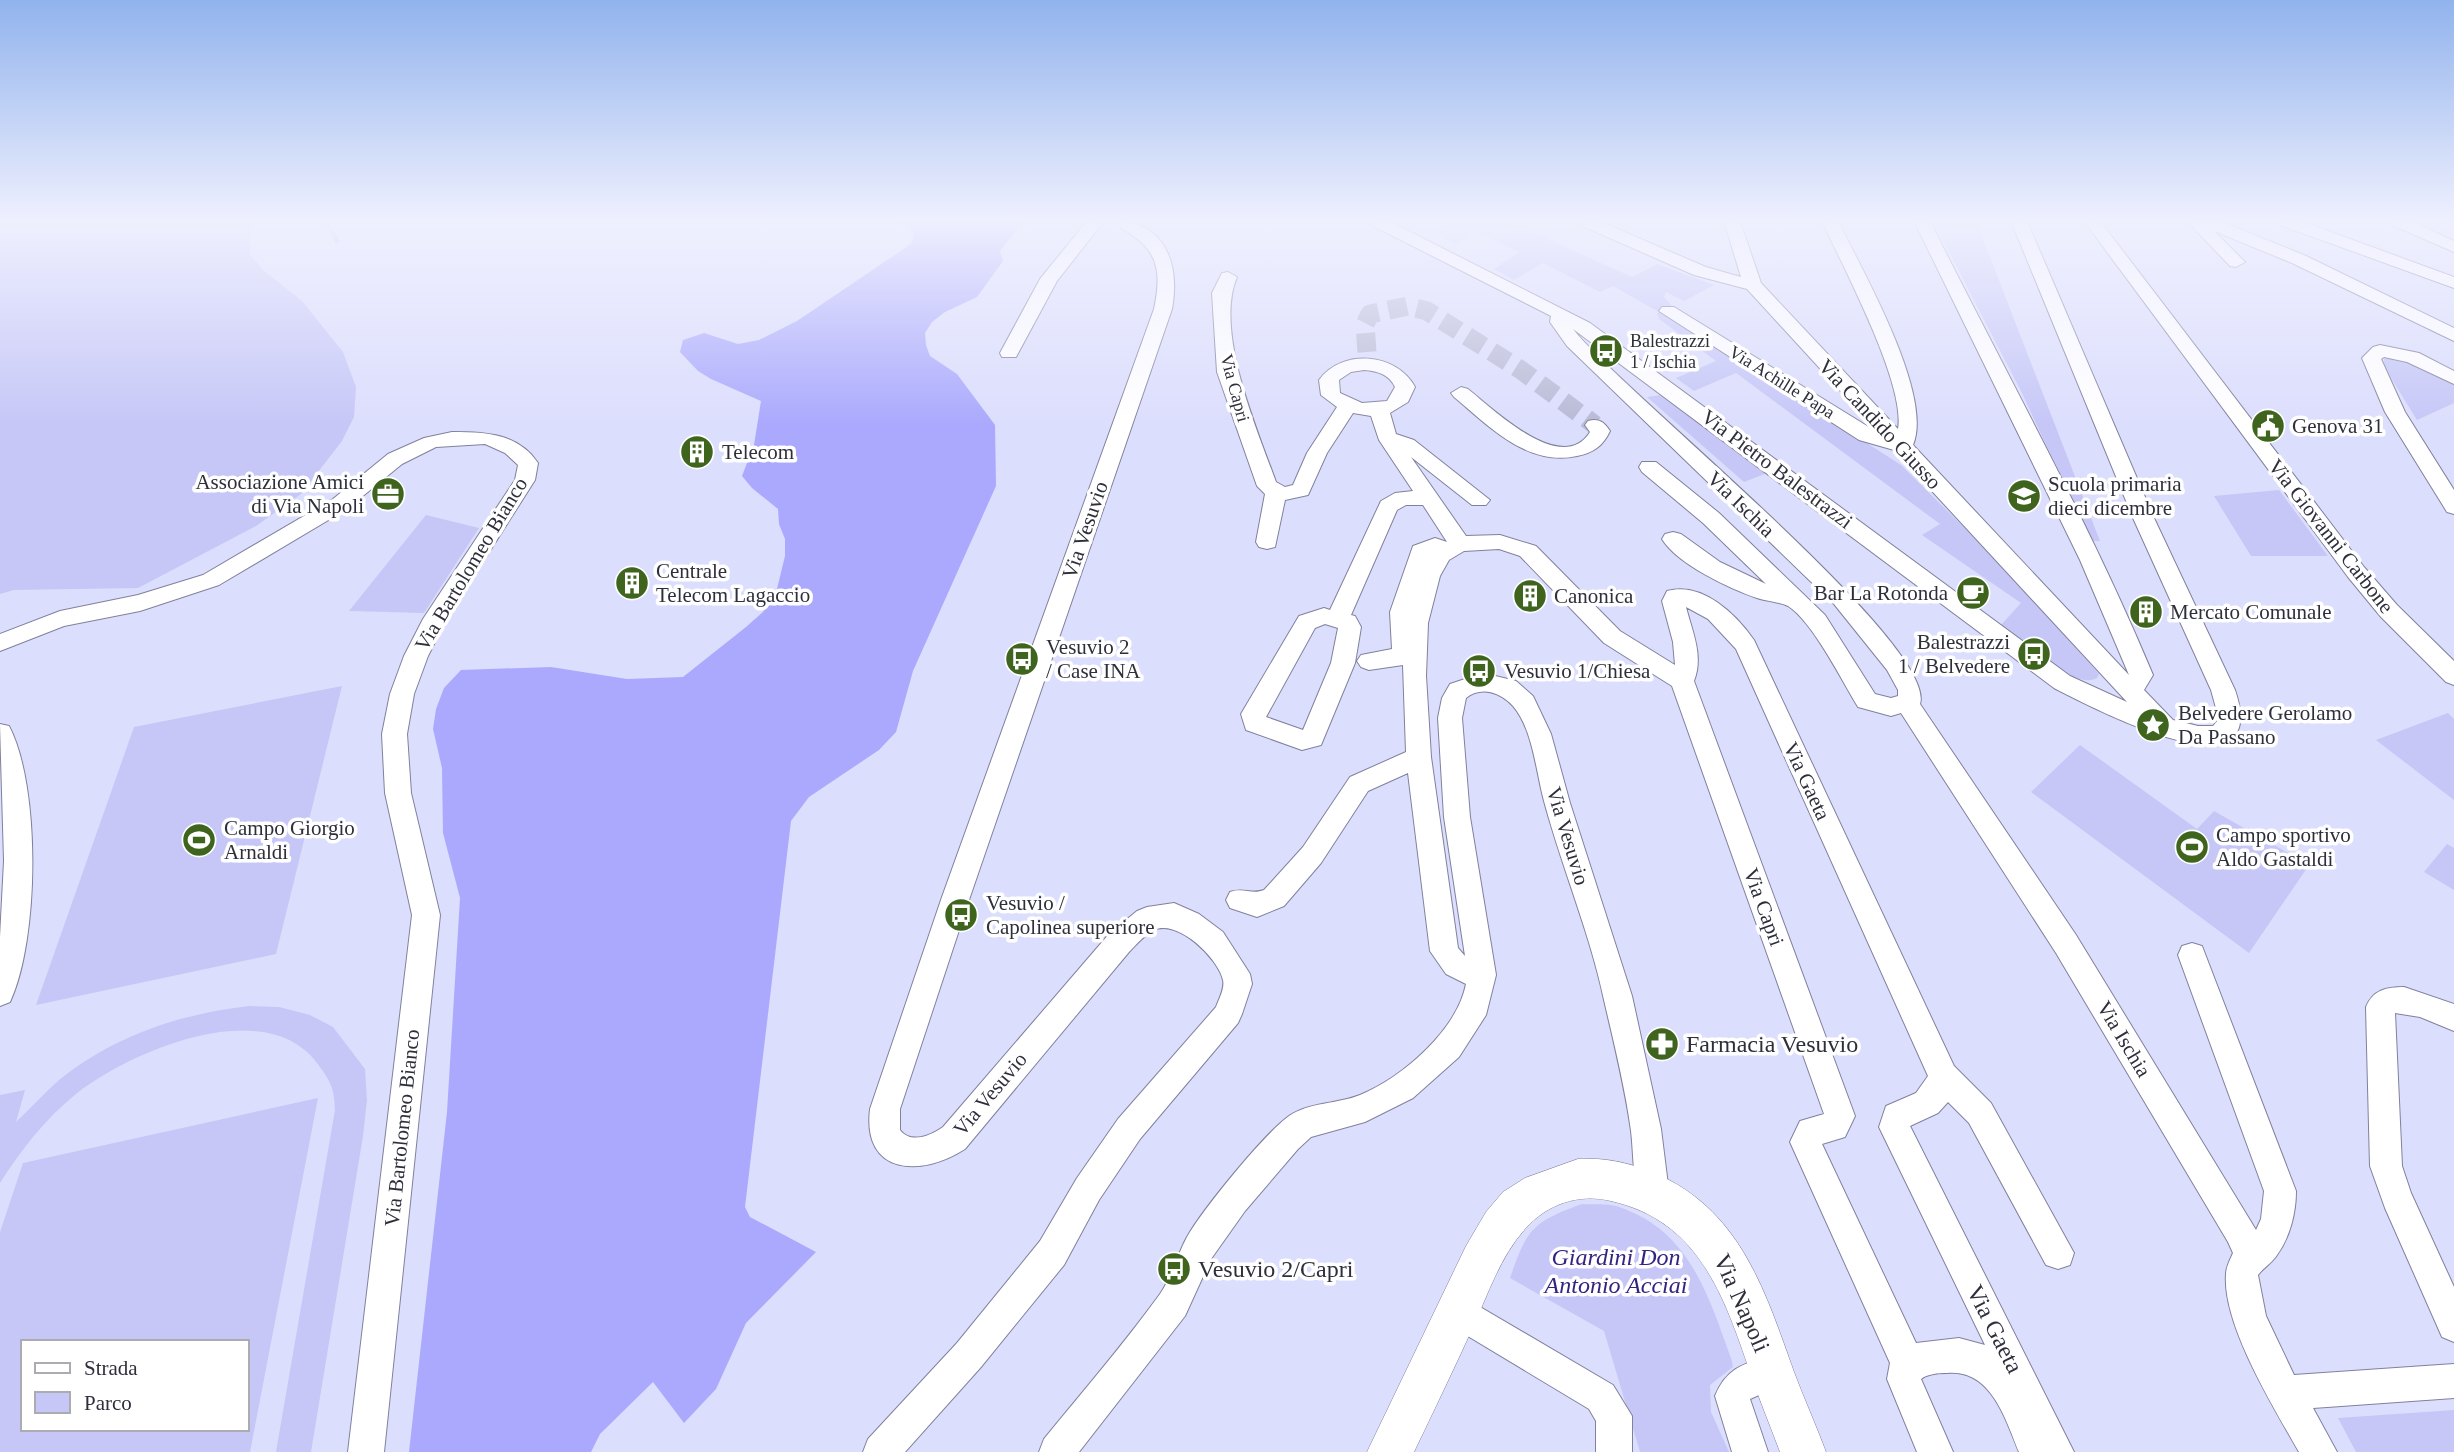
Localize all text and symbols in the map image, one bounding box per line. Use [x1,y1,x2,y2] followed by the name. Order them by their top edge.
[1630,331,1710,372] place label: Balestrazzi 1 / Ischia
[1587,332,1625,370] bus stop icon: Balestrazzi 1 / Ischia
[1725,341,1839,423] street label: Via Achille Papa
[1216,352,1254,424] street label: Via Capri
[1814,354,1946,494] street label: Via Candido Giusso
[1697,404,1857,534] street label: Via Pietro Balestrazzi
[2249,407,2287,445] public building icon: Genova 31
[2292,414,2384,438] place label: Genova 31
[678,433,716,471] building icon: Telecom
[722,440,794,464] place label: Telecom
[2263,454,2399,618] street label: Via Giovanni Carbone
[1702,466,1780,542] street label: Via Ischia
[195,470,364,518] place label: Associazione Amici di Via Napoli
[2048,472,2182,520] place label: Scuola primaria dieci dicembre
[410,473,532,655] street label: Via Bartolomeo Bianco
[369,475,407,513] office icon: Associazione Amici di Via Napoli
[2005,477,2043,515] school or university icon: Scuola primaria dieci dicembre
[1057,478,1113,582] street label: Via Vesuvio
[656,559,810,607] place label: Centrale Telecom Lagaccio
[613,564,651,602] building icon: Centrale Telecom Lagaccio
[1954,574,1992,612] cafe icon: Bar La Rotonda
[1511,577,1549,615] building icon: Canonica
[1814,581,1949,605] place label: Bar La Rotonda
[1554,584,1634,608] place label: Canonica
[2127,593,2165,631] building icon: Mercato Comunale
[2170,600,2332,624] place label: Mercato Comunale
[1898,630,2010,678] place label: Balestrazzi 1 / Belvedere
[1046,635,1141,683] place label: Vesuvio 2 / Case INA
[2015,635,2053,673] bus stop icon: Balestrazzi 1 / Belvedere
[1003,640,1041,678] bus stop icon: Vesuvio 2 / Case INA
[1460,652,1498,690] bus stop icon: Vesuvio 1/Chiesa
[1504,659,1651,683] place label: Vesuvio 1/Chiesa
[2178,701,2352,749] place label: Belvedere Gerolamo Da Passano
[2134,706,2172,744] place icon: Belvedere Gerolamo Da Passano
[1779,738,1836,824] street label: Via Gaeta
[1542,784,1594,888] street label: Via Vesuvio
[224,816,355,864] place label: Campo Giorgio Arnaldi
[180,821,218,859] sports icon: Campo Giorgio Arnaldi
[2216,823,2351,871] place label: Campo sportivo Aldo Gastaldi
[2173,828,2211,866] sports icon: Campo sportivo Aldo Gastaldi
[1739,865,1789,949] street label: Via Capri
[986,891,1155,939] place label: Vesuvio / Capolinea superiore
[942,896,980,934] bus stop icon: Vesuvio / Capolinea superiore
[2092,997,2156,1082] street label: Via Ischia
[1643,1025,1681,1063] pharmacy icon: Farmacia Vesuvio
[380,1028,424,1228] street label: Via Bartolomeo Bianco
[1686,1031,1858,1057] place label: Farmacia Vesuvio
[948,1047,1032,1141] street label: Via Vesuvio
[1543,1244,1687,1298] park label: Giardini Don Antonio Acciai
[1155,1250,1193,1288] bus stop icon: Vesuvio 2/Capri
[1709,1250,1775,1356] street label: Via Napoli
[1198,1256,1354,1282] place label: Vesuvio 2/Capri
[1962,1281,2028,1378] street label: Via Gaeta
[21,1340,248,1431] legend
[84,1356,138,1380] text: Strada
[84,1391,132,1415] text: Parco

